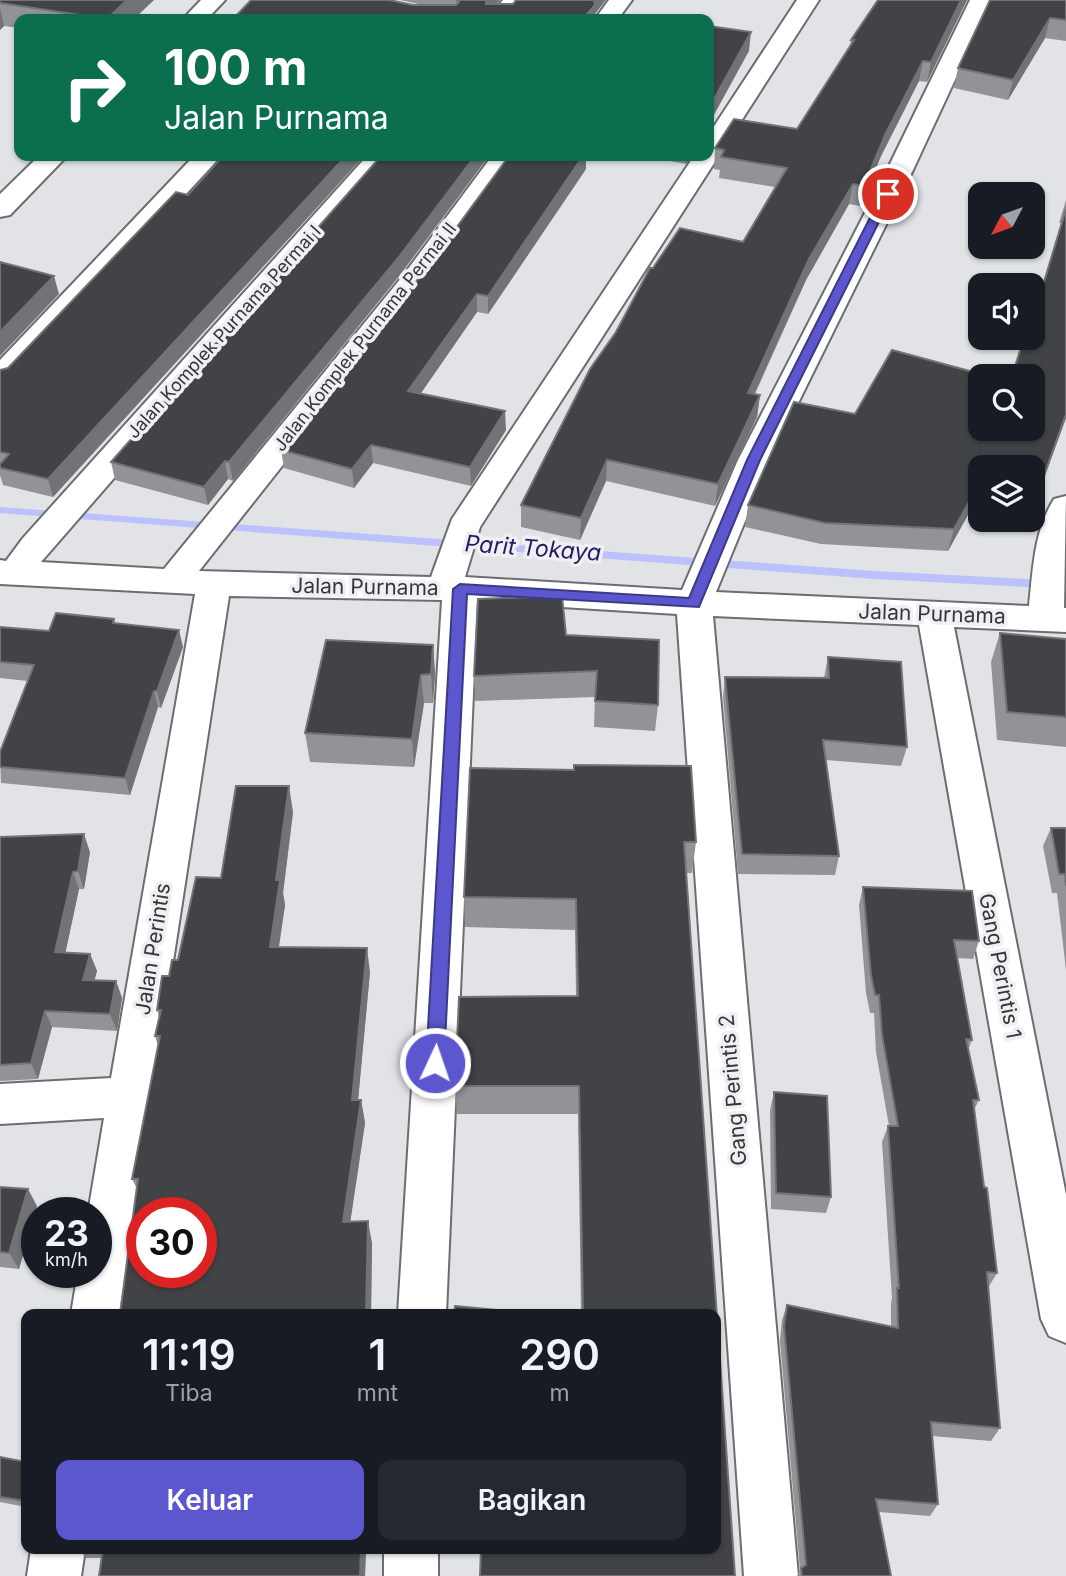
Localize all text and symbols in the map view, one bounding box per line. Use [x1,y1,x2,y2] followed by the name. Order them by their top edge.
[164,38,308,97] text: 100 m
[49,42,140,133] icon: right
[164,98,389,137] text: Jalan Purnama
[858,164,918,224] pin
[869,175,907,213] icon: arrive
[968,182,1045,259] north arrow
[968,182,1045,532] map controls
[269,218,460,455] street label: Jalan Komplek Purnama Permai II
[122,221,325,442] street label: Jalan Komplek Purnama Permai I
[968,273,1045,350] button: sound
[968,364,1045,441] button: search
[968,455,1045,532] button: layers
[464,529,602,567] water label: Parit Tokaya
[291,573,439,600] street label: Jalan Purnama
[858,598,1006,629] street label: Jalan Purnama
[130,881,175,1017] street label: Jalan Perintis
[974,891,1027,1041] street label: Gang Perintis 1
[713,1013,752,1167] street label: Gang Perintis 2
[398,1026,472,1100] position arrow
[126,1197,217,1288] speed limit sign: 30
[44,1212,89,1254] text: 23
[45,1249,88,1270] text: km/h
[142,1329,236,1380] text: 11:19
[369,1329,386,1380] text: 1
[519,1329,600,1380] text: 290
[165,1379,213,1407] text: Tiba
[357,1379,398,1407] text: mnt
[549,1379,570,1407] text: m
[56,1460,364,1540] button: Keluar
[378,1460,686,1540] button: Bagikan

